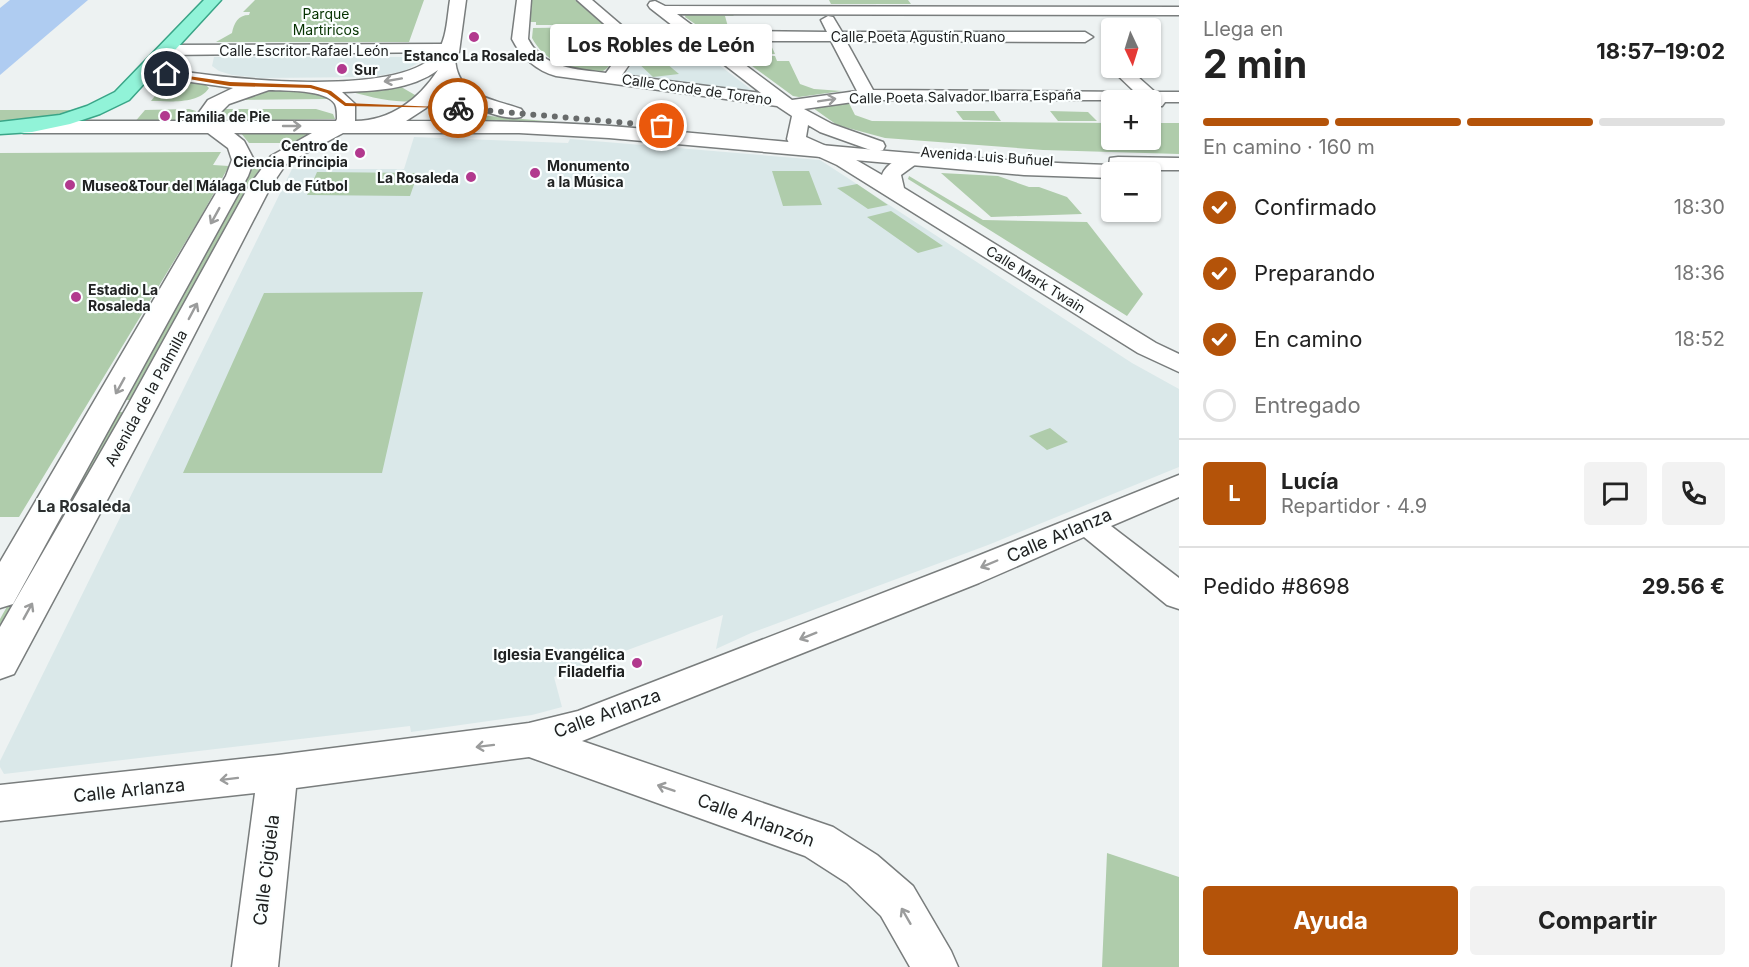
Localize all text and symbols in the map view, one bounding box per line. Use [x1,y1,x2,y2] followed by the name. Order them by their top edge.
[293,5,359,38] park label: Parque Martiricos
[1203,17,1283,41] text: Llega en
[1101,18,1161,78] north arrow
[1101,18,1161,222] map controls
[551,24,773,66] callout: Los Robles de León
[831,28,1005,45] street label: Calle Poeta Agustín Ruano
[467,30,481,44] marker: Estanco La Rosaleda
[567,33,755,57] text: Los Robles de León
[1596,38,1725,64] text: 18:57–19:02
[1203,40,1307,87] text: 2 min
[219,42,389,59] street label: Calle Escritor Rafael León
[404,47,544,64] place label: Estanco La Rosaleda
[141,48,192,99] pin
[150,57,183,90] icon: home
[354,61,378,78] place label: Sur
[335,62,349,76] marker: Sur
[621,70,773,108] street label: Calle Conde de Toreno
[384,75,404,86] one-way arrow
[428,78,488,138] courier
[849,85,1081,107] street label: Calle Poeta Salvador Ibarra España
[1101,90,1161,150] button: +
[442,92,475,125] icon: bike
[817,94,837,105] one-way arrow
[636,100,687,151] pin
[177,108,270,125] place label: Familia de Pie
[158,109,172,123] marker: Familia de Pie
[645,109,678,142] icon: bag
[282,120,302,132] one-way arrow
[1203,135,1375,159] text: En camino · 160 m
[233,137,348,170] place label: Centro de Ciencia Principia
[920,143,1054,169] street label: Avenida Luis Buñuel
[353,146,367,160] marker: Centro de Ciencia Principia
[547,157,630,190] place label: Monumento a la Música
[1101,162,1161,222] button: −
[528,166,542,180] marker: Monumento a la Música
[377,169,459,186] place label: La Rosaleda
[464,170,478,184] marker: La Rosaleda
[82,177,348,194] place label: Museo&Tour del Málaga Club de Fútbol
[63,178,77,192] marker: Museo&Tour del Málaga Club de Fútbol
[1203,191,1236,224] icon: check
[1254,194,1377,220] text: Confirmado
[1674,195,1725,219] text: 18:30
[209,208,221,225] one-way arrow
[983,242,1089,316] street label: Calle Mark Twain
[1203,257,1236,290] icon: check
[1254,260,1375,286] text: Preparando
[1674,261,1725,285] text: 18:36
[88,281,158,314] place label: Estadio La Rosaleda
[69,290,83,304] marker: Estadio La Rosaleda
[188,303,199,321] one-way arrow
[1203,323,1236,356] icon: check
[101,326,191,470] street label: Avenida de la Palmilla
[1254,326,1362,352] text: En camino
[1674,327,1725,351] text: 18:52
[113,377,125,394] one-way arrow
[1254,392,1361,418] text: Entregado
[1584,462,1647,525] button: chat
[1662,462,1725,525] button: phone
[1281,468,1339,494] text: Lucía
[1228,480,1241,506] text: L
[1281,494,1427,518] text: Repartidor · 4.9
[37,496,131,516] district label: La Rosaleda
[1003,503,1115,567] street label: Calle Arlanza
[981,559,999,570] one-way arrow
[1203,573,1350,599] text: Pedido #8698
[1642,573,1725,599] text: 29.56 €
[23,603,34,621] one-way arrow
[799,631,818,642] one-way arrow
[493,645,625,681] place label: Iglesia Evangélica Filadelfia
[630,656,644,670] marker: Iglesia Evangélica Filadelfia
[551,684,663,742] street label: Calle Arlanza
[476,741,496,752] one-way arrow
[72,774,186,806] street label: Calle Arlanza
[220,774,240,785] one-way arrow
[657,781,676,792] one-way arrow
[695,789,817,851] street label: Calle Arlanzón
[249,813,283,927] street label: Calle Cigüela
[1203,886,1458,955] button: Ayuda
[1470,886,1725,955] button: Compartir
[900,908,912,925] one-way arrow

